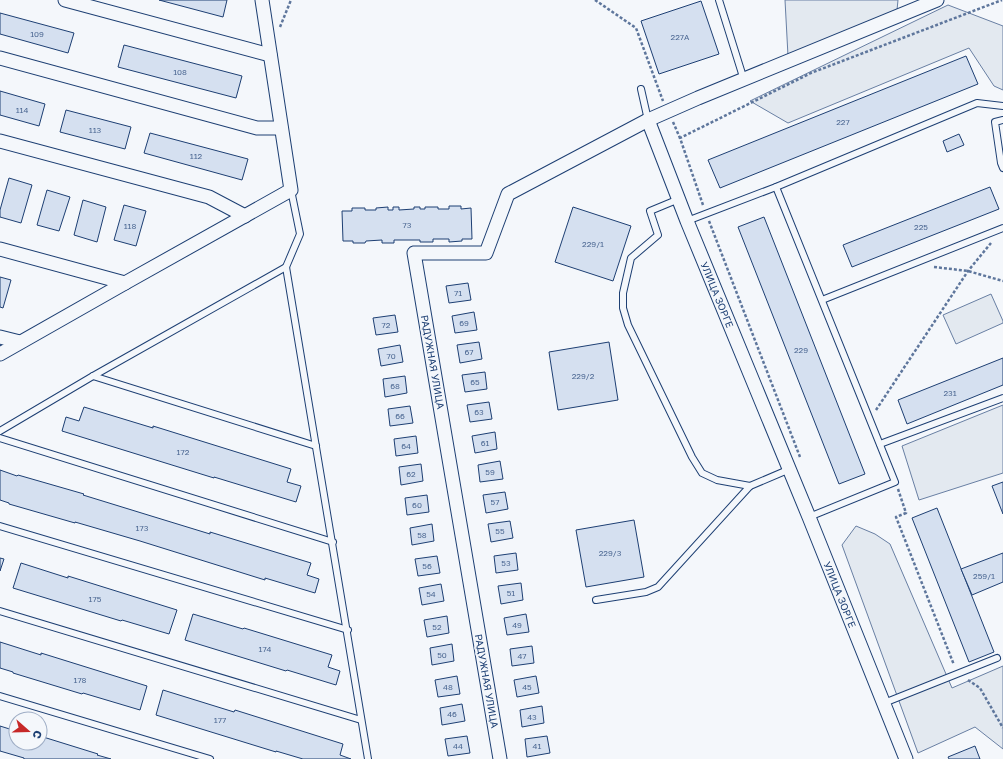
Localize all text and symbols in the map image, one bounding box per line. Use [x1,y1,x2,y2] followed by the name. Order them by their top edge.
[30,29,44,39] house number: 109
[671,32,690,42] house number: 227А
[173,67,187,77] house number: 108
[16,105,28,115] house number: 114
[836,117,850,127] house number: 227
[89,125,102,135] house number: 113
[190,151,203,161] house number: 112
[403,220,412,230] house number: 73
[124,221,136,231] house number: 118
[914,222,928,232] house number: 225
[582,239,604,249] house number: 229/1
[698,260,736,329] street label: УЛИЦА ЗОРГЕ
[454,288,462,298] house number: 71
[419,314,447,410] street label: РАДУЖНАЯ УЛИЦА
[459,318,469,328] house number: 69
[382,320,391,330] house number: 72
[794,345,808,355] house number: 229
[464,347,474,357] house number: 67
[386,351,396,361] house number: 70
[572,371,595,381] house number: 229/2
[470,377,480,387] house number: 65
[390,381,400,391] house number: 68
[943,388,957,398] house number: 231
[474,407,484,417] house number: 63
[395,411,405,421] house number: 66
[481,438,489,448] house number: 61
[401,441,411,451] house number: 64
[177,447,190,457] house number: 172
[485,467,495,477] house number: 59
[406,469,416,479] house number: 62
[491,497,499,507] house number: 57
[412,500,422,510] house number: 60
[136,523,149,533] house number: 173
[495,526,505,536] house number: 55
[417,530,427,540] house number: 58
[599,548,622,558] house number: 229/3
[501,558,511,568] house number: 53
[821,560,859,629] street label: УЛИЦА ЗОРГЕ
[422,561,432,571] house number: 56
[973,571,995,581] house number: 259/1
[507,588,515,598] house number: 51
[426,589,436,599] house number: 54
[89,594,102,604] house number: 175
[512,620,522,630] house number: 49
[432,622,442,632] house number: 52
[473,633,501,729] street label: РАДУЖНАЯ УЛИЦА
[259,644,272,654] house number: 174
[437,650,447,660] house number: 50
[517,651,527,661] house number: 47
[74,675,87,685] house number: 178
[443,682,453,692] house number: 48
[522,682,532,692] house number: 45
[447,709,457,719] house number: 46
[8,711,48,751] north arrow
[527,712,537,722] house number: 43
[214,715,226,725] house number: 177
[30,729,45,741] text: С
[453,741,463,751] house number: 44
[533,741,541,751] house number: 41

